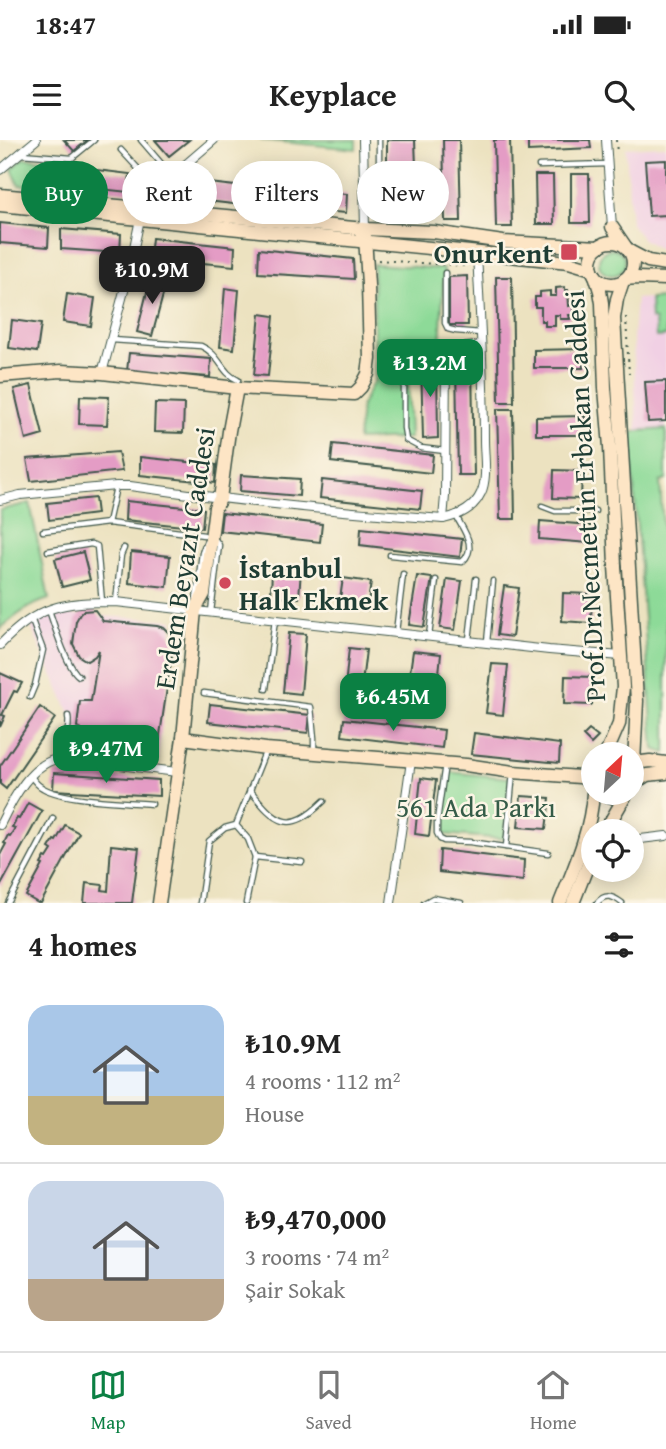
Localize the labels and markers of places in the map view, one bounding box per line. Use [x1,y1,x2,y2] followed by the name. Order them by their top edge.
[434,232,553,273] place label: Onurkent
[559,242,579,262] marker: Onurkent
[95,246,209,306] pin: ₺10.9M
[373,340,487,399] pin: ₺13.2M
[239,547,389,620] place label: İstanbul Halk Ekmek
[217,575,233,591] marker: İstanbul Halk Ekmek
[336,674,450,733] pin: ₺6.45M
[49,726,163,785] pin: ₺9.47M

